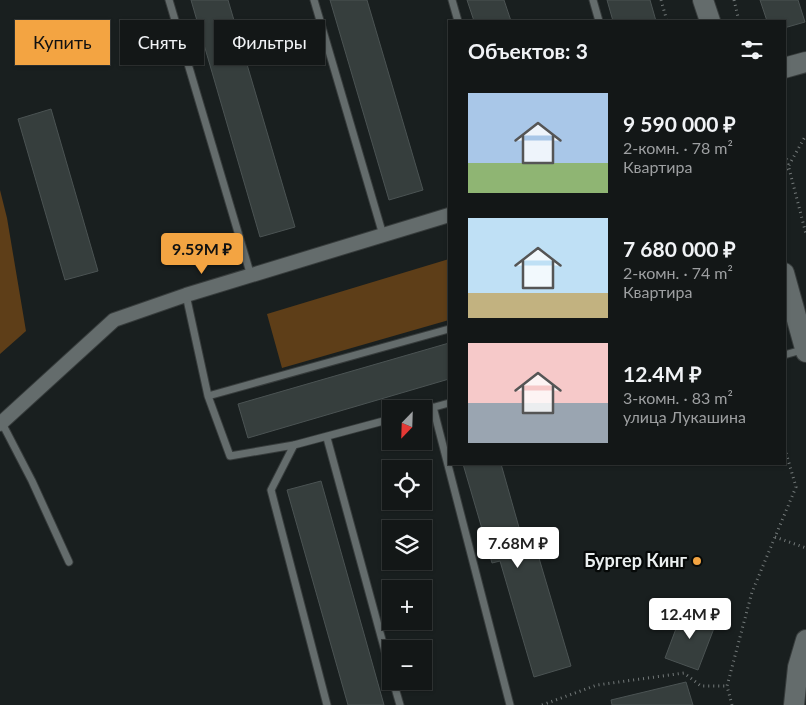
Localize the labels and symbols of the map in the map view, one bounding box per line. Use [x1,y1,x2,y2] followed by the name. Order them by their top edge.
[156,232,248,275] pin: 9.59M ₽
[382,400,432,450] north arrow
[472,526,564,569] pin: 7.68M ₽
[584,549,687,571] place label: Бургер Кинг
[691,555,703,567] marker: Бургер Кинг
[644,598,736,640] pin: 12.4M ₽

